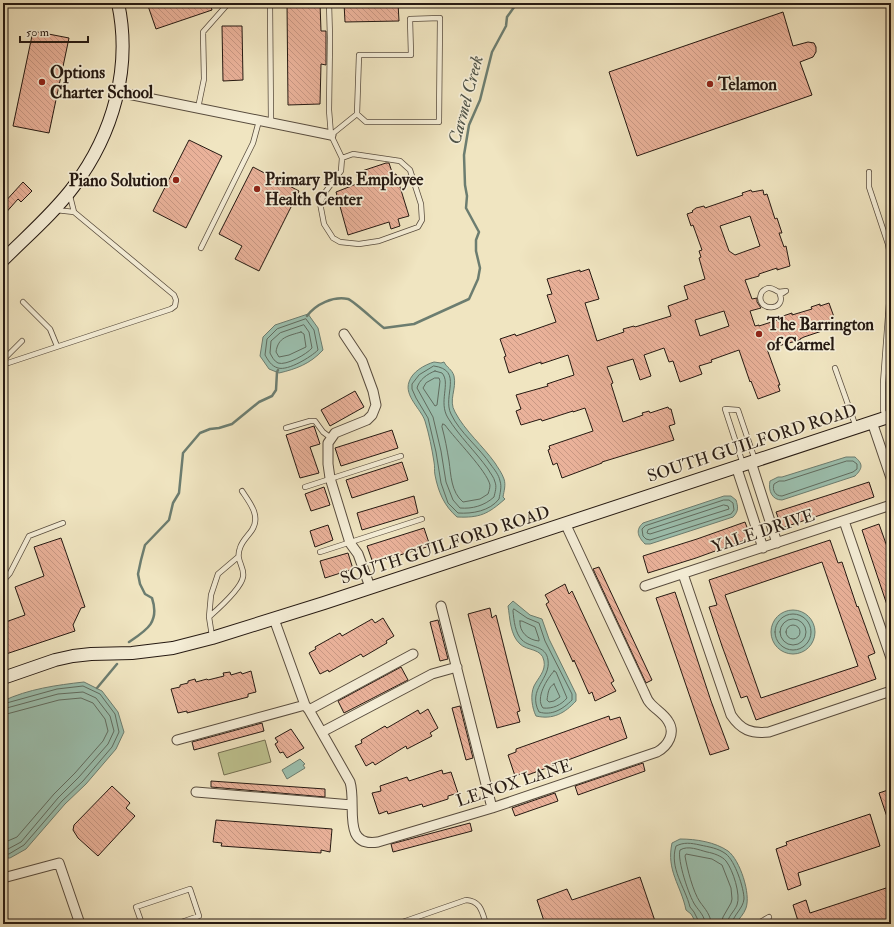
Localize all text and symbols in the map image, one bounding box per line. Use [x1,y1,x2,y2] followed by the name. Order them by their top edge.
[20,18,88,44] scale bar
[26,25,50,40] text: 50 m
[443,53,489,147] water label: Carmel Creek
[50,62,154,103] place label: Options Charter School
[717,74,777,95] place label: Telamon
[37,77,47,87] marker: Options Charter School
[705,79,715,89] marker: Telamon
[265,169,424,210] place label: Primary Plus Employee Health Center
[69,170,168,191] place label: Piano Solution
[171,175,181,185] marker: Piano Solution
[252,184,262,194] marker: Primary Plus Employee Health Center
[766,314,874,355] place label: The Barrington of Carmel
[754,329,764,339] marker: The Barrington of Carmel
[644,399,860,487] street label: SOUTH GUILFORD ROAD
[337,501,553,589] street label: SOUTH GUILFORD ROAD
[709,504,817,558] street label: YALE DRIVE
[453,754,575,812] street label: LENOX LANE

